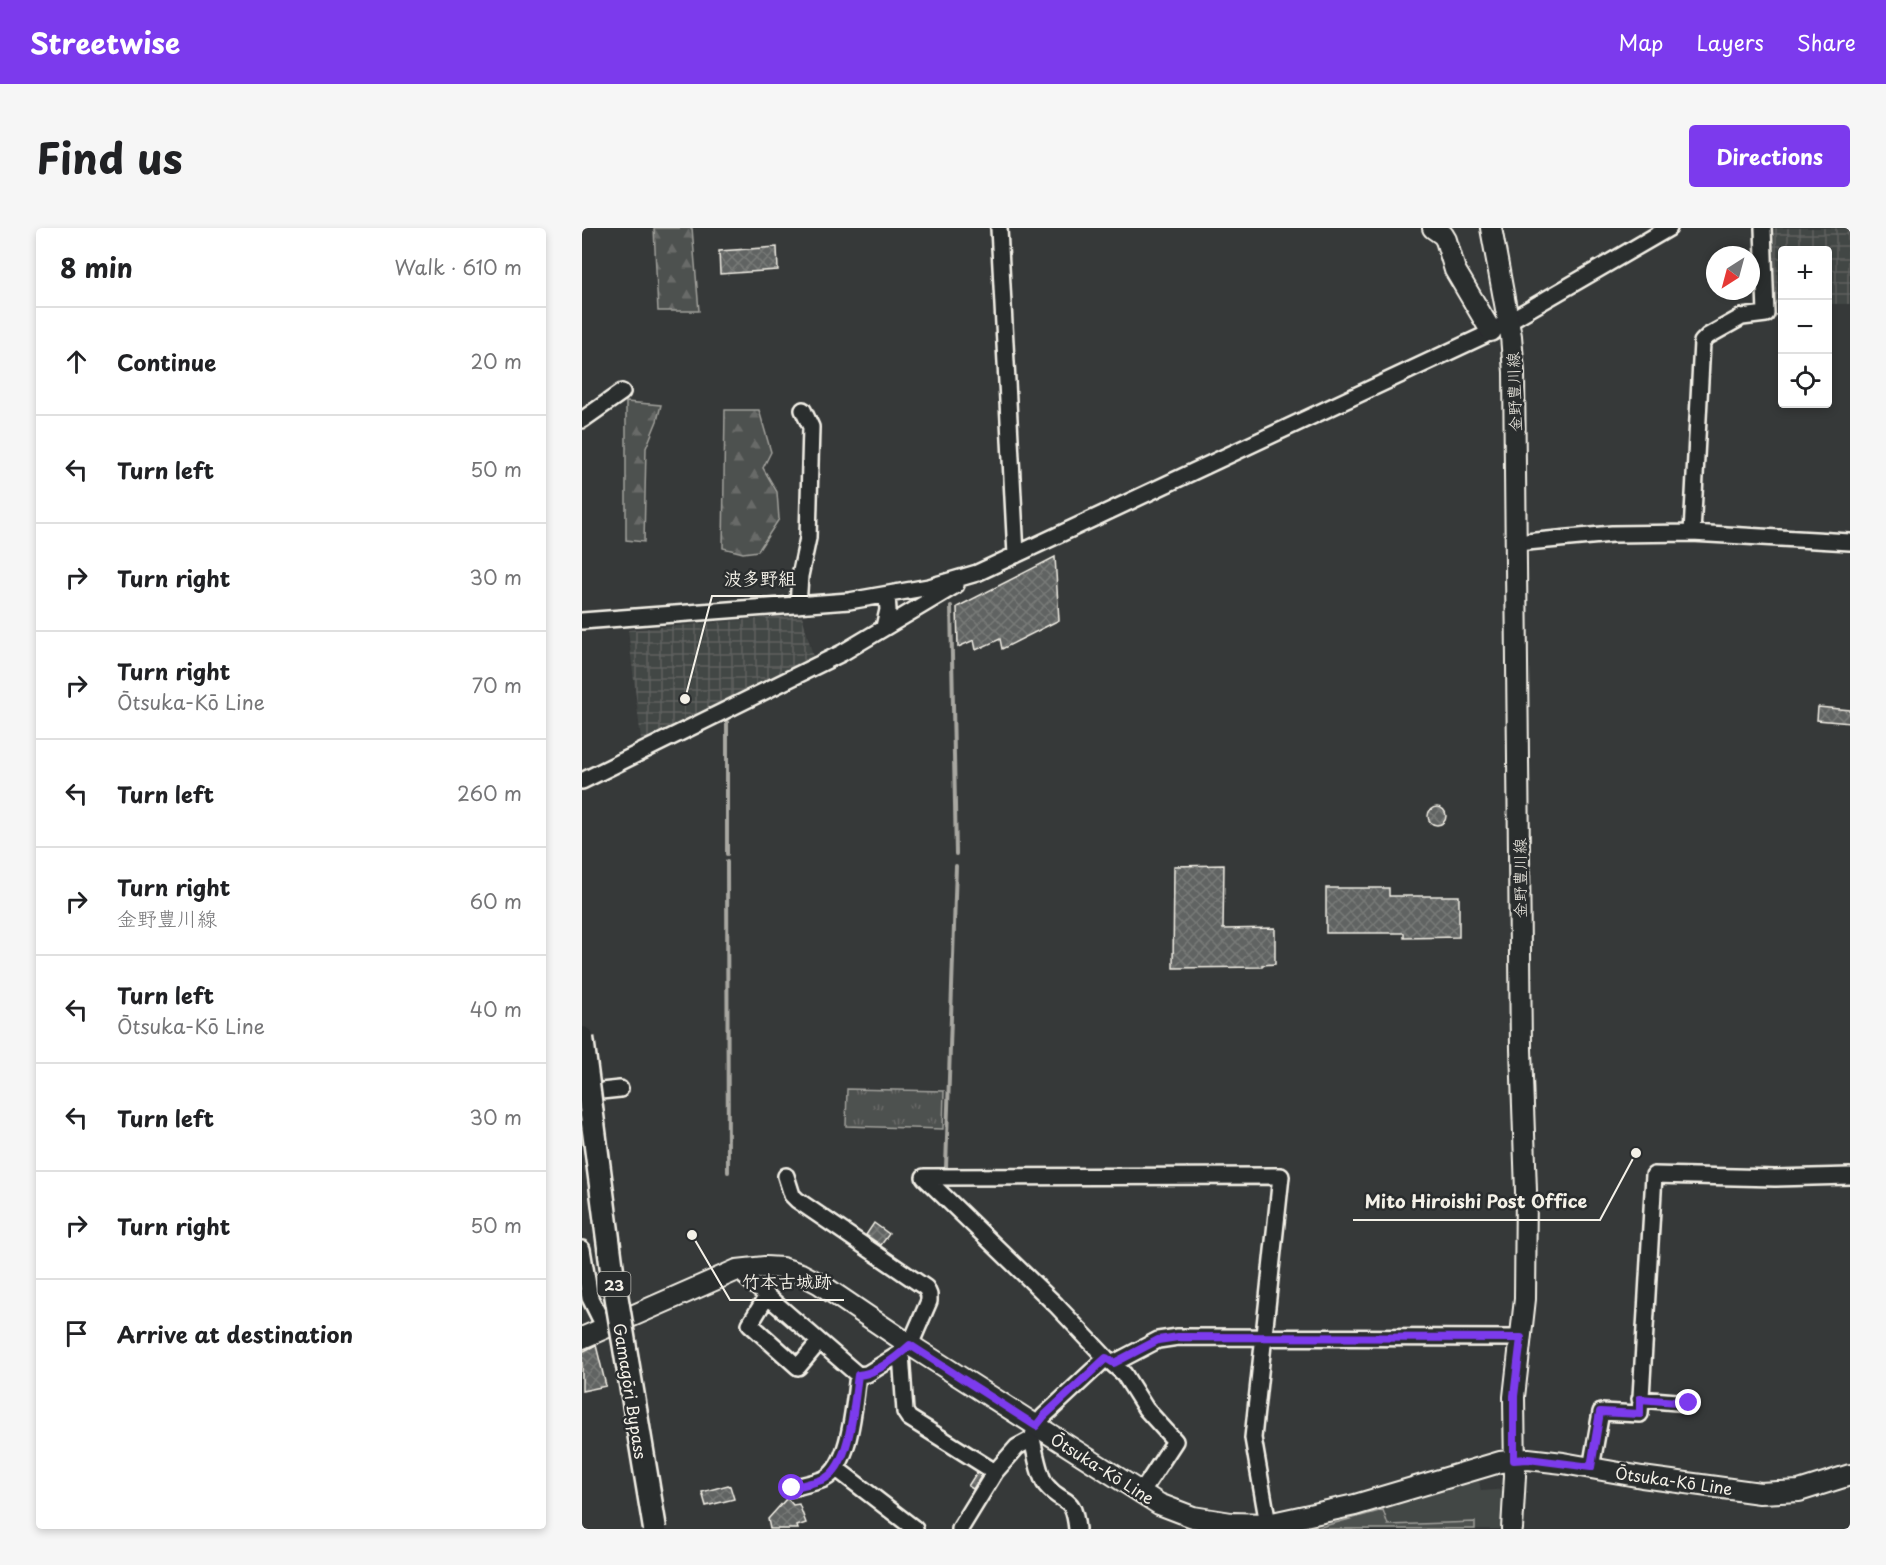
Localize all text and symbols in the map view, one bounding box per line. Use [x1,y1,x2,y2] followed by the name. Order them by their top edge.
[30,21,180,64] text: Streetwise
[1619,26,1663,58] text: Map
[1696,26,1764,58] text: Layers
[1797,26,1856,58] text: Share
[36,125,183,188] text: Find us
[1689,125,1850,187] button: Directions
[1706,246,1760,300] north arrow
[1778,246,1832,408] map controls
[1778,246,1832,300] button: +
[60,248,133,287] text: 8 min
[395,252,522,282] text: Walk · 610 m
[1778,300,1832,354] button: −
[60,345,93,378] icon: ahead
[117,345,216,378] text: Continue
[470,346,522,376] text: 20 m
[1500,352,1526,432] street label: 金野豊川線
[1778,354,1832,408] button: locate
[60,453,93,486] icon: left
[117,453,214,486] text: Turn left
[470,454,522,484] text: 50 m
[712,560,808,596] callout: 波多野組
[60,561,93,594] icon: right
[117,561,230,594] text: Turn right
[469,562,522,592] text: 30 m
[724,564,796,591] text: 波多野組
[117,654,230,687] text: Turn right
[60,669,93,702] icon: right
[472,670,522,700] text: 70 m
[117,687,265,717] text: Ōtsuka-Kō Line
[60,777,93,810] icon: left
[117,777,214,810] text: Turn left
[457,778,522,808] text: 260 m
[1507,838,1531,918] street label: 金野豊川線
[117,870,230,903] text: Turn right
[60,885,93,918] icon: right
[470,886,522,916] text: 60 m
[117,903,217,933] text: 金野豊川線
[117,978,214,1011] text: Turn left
[60,993,93,1026] icon: left
[470,994,522,1024] text: 40 m
[117,1011,265,1041] text: Ōtsuka-Kō Line
[60,1101,93,1134] icon: left
[117,1101,214,1134] text: Turn left
[469,1102,522,1132] text: 30 m
[1353,1184,1600,1220] callout: Mito Hiroishi Post Office
[1365,1187,1588,1214] text: Mito Hiroishi Post Office
[60,1209,93,1242] icon: right
[117,1209,230,1242] text: Turn right
[470,1210,522,1240] text: 50 m
[730,1264,844,1300] callout: 竹本古城跡
[742,1267,832,1294] text: 竹本古城跡
[597,1272,630,1296] road number: 23
[60,1317,93,1350] icon: arrive
[117,1317,353,1350] text: Arrive at destination
[608,1321,654,1461] street label: Gamagōri Bypass
[1675,1389,1701,1415] route end
[1046,1426,1160,1510] street label: Ōtsuka-Kō Line
[1614,1460,1734,1500] street label: Ōtsuka-Kō Line
[778,1474,804,1500] route start

